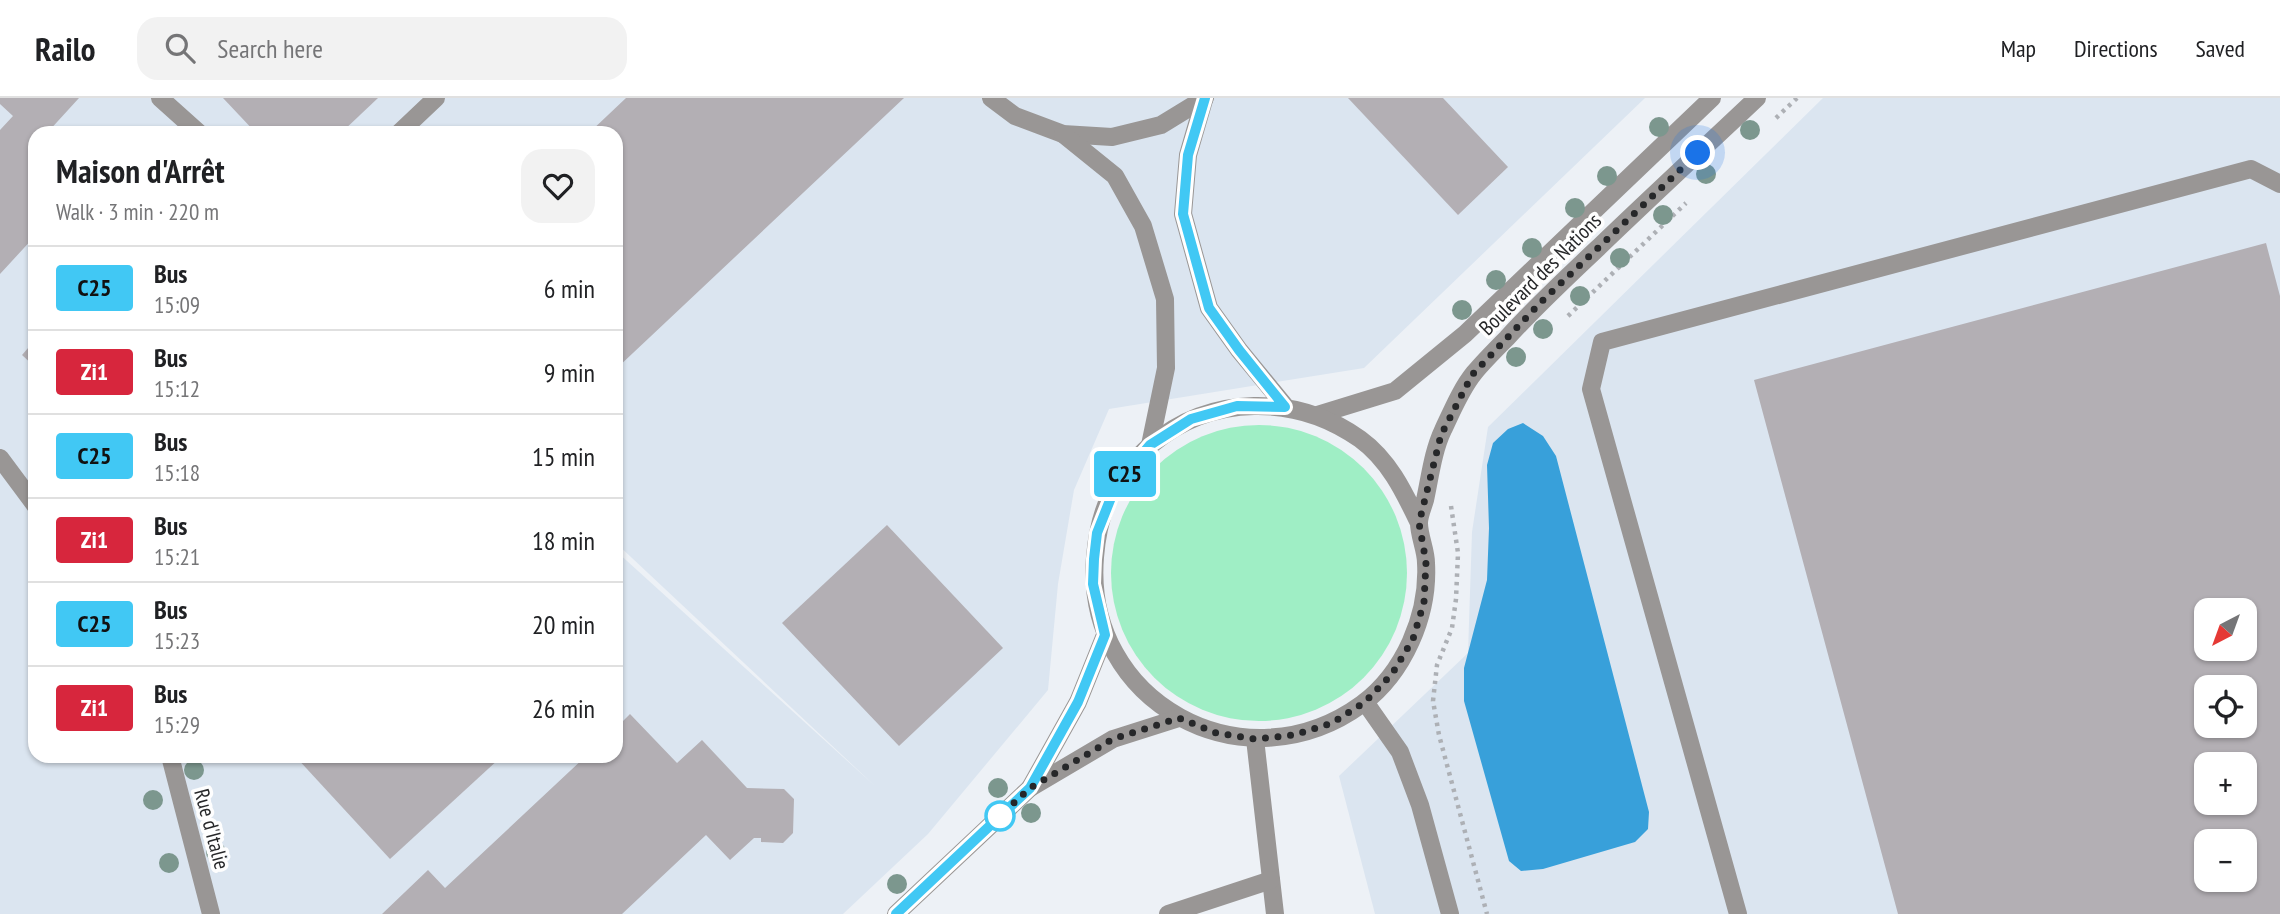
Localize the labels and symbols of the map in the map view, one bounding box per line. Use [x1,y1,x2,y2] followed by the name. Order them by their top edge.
[1680,135,1715,170] your location
[1473,207,1607,341] street label: Boulevard des Nations
[1085,451,1165,497] line badge: C25
[2194,598,2258,662] north arrow
[188,786,236,872] street label: Rue d'Italie
[985,801,1015,831] unlabelled marker

